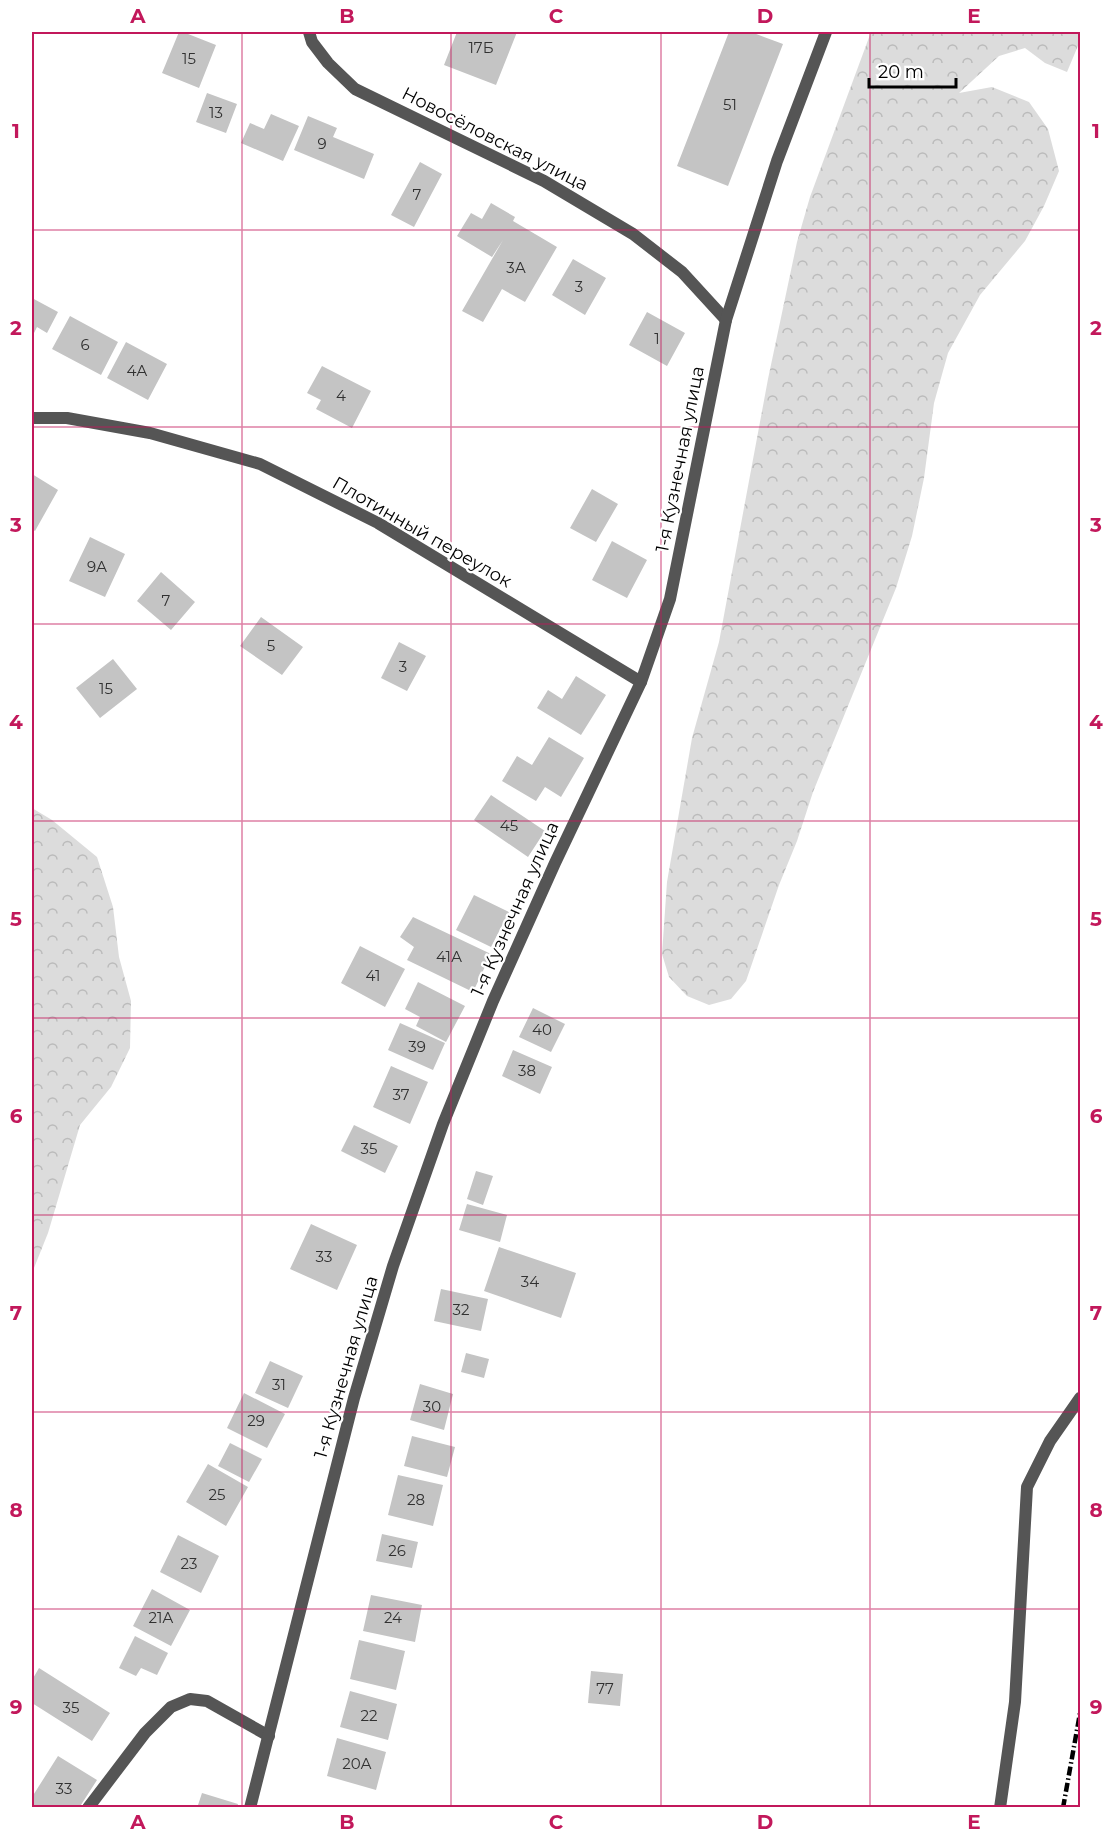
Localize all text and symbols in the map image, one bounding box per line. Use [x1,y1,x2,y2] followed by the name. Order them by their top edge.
[129,4,146,28] text: A
[339,4,355,28] text: B
[549,4,564,28] text: C
[757,4,773,28] text: D
[967,4,981,28] text: E
[468,38,494,57] house number: 17Б
[182,49,196,68] house number: 15
[869,51,956,89] scale bar
[878,61,924,83] text: 20 m
[398,82,592,196] street label: Новосёловская улица
[723,95,737,114] house number: 51
[209,103,223,122] house number: 13
[12,119,20,143] text: 1
[1092,119,1100,143] text: 1
[317,134,327,153] house number: 9
[413,185,422,204] house number: 7
[506,258,526,277] house number: 3А
[575,277,583,296] house number: 3
[10,316,22,340] text: 2
[1090,316,1102,340] text: 2
[654,329,660,348] house number: 1
[80,335,90,354] house number: 6
[126,361,148,380] house number: 4А
[651,364,709,554] street label: 1-я Кузнечная улица
[336,386,346,405] house number: 4
[329,472,516,593] street label: Плотинный переулок
[9,513,22,537] text: 3
[1089,513,1102,537] text: 3
[87,557,107,576] house number: 9А
[162,591,171,610] house number: 7
[267,636,275,655] house number: 5
[399,657,407,676] house number: 3
[99,679,113,698] house number: 15
[9,710,23,734] text: 4
[1089,710,1103,734] text: 4
[500,816,518,835] house number: 45
[467,818,563,1000] street label: 1-я Кузнечная улица
[10,907,22,931] text: 5
[1090,907,1102,931] text: 5
[436,947,462,966] house number: 41А
[366,966,380,985] house number: 41
[532,1020,552,1039] house number: 40
[408,1037,426,1056] house number: 39
[518,1061,536,1080] house number: 38
[392,1085,410,1104] house number: 37
[10,1104,23,1128] text: 6
[1090,1104,1103,1128] text: 6
[361,1139,377,1158] house number: 35
[316,1247,332,1266] house number: 33
[521,1272,539,1291] house number: 34
[309,1273,383,1461] street label: 1-я Кузнечная улица
[453,1300,469,1319] house number: 32
[10,1301,22,1325] text: 7
[1090,1301,1102,1325] text: 7
[272,1375,286,1394] house number: 31
[423,1397,441,1416] house number: 30
[247,1411,265,1430] house number: 29
[208,1485,226,1504] house number: 25
[407,1490,425,1509] house number: 28
[9,1498,23,1522] text: 8
[1089,1498,1103,1522] text: 8
[388,1541,406,1560] house number: 26
[181,1554,197,1573] house number: 23
[148,1608,174,1627] house number: 21А
[384,1608,402,1627] house number: 24
[596,1679,614,1698] house number: 77
[10,1695,22,1719] text: 9
[1090,1695,1102,1719] text: 9
[63,1698,79,1717] house number: 35
[360,1706,378,1725] house number: 22
[342,1754,372,1773] house number: 20А
[56,1779,72,1798] house number: 33
[129,1810,146,1834] text: A
[339,1810,355,1834] text: B
[549,1810,564,1834] text: C
[757,1810,773,1834] text: D
[967,1810,981,1834] text: E

